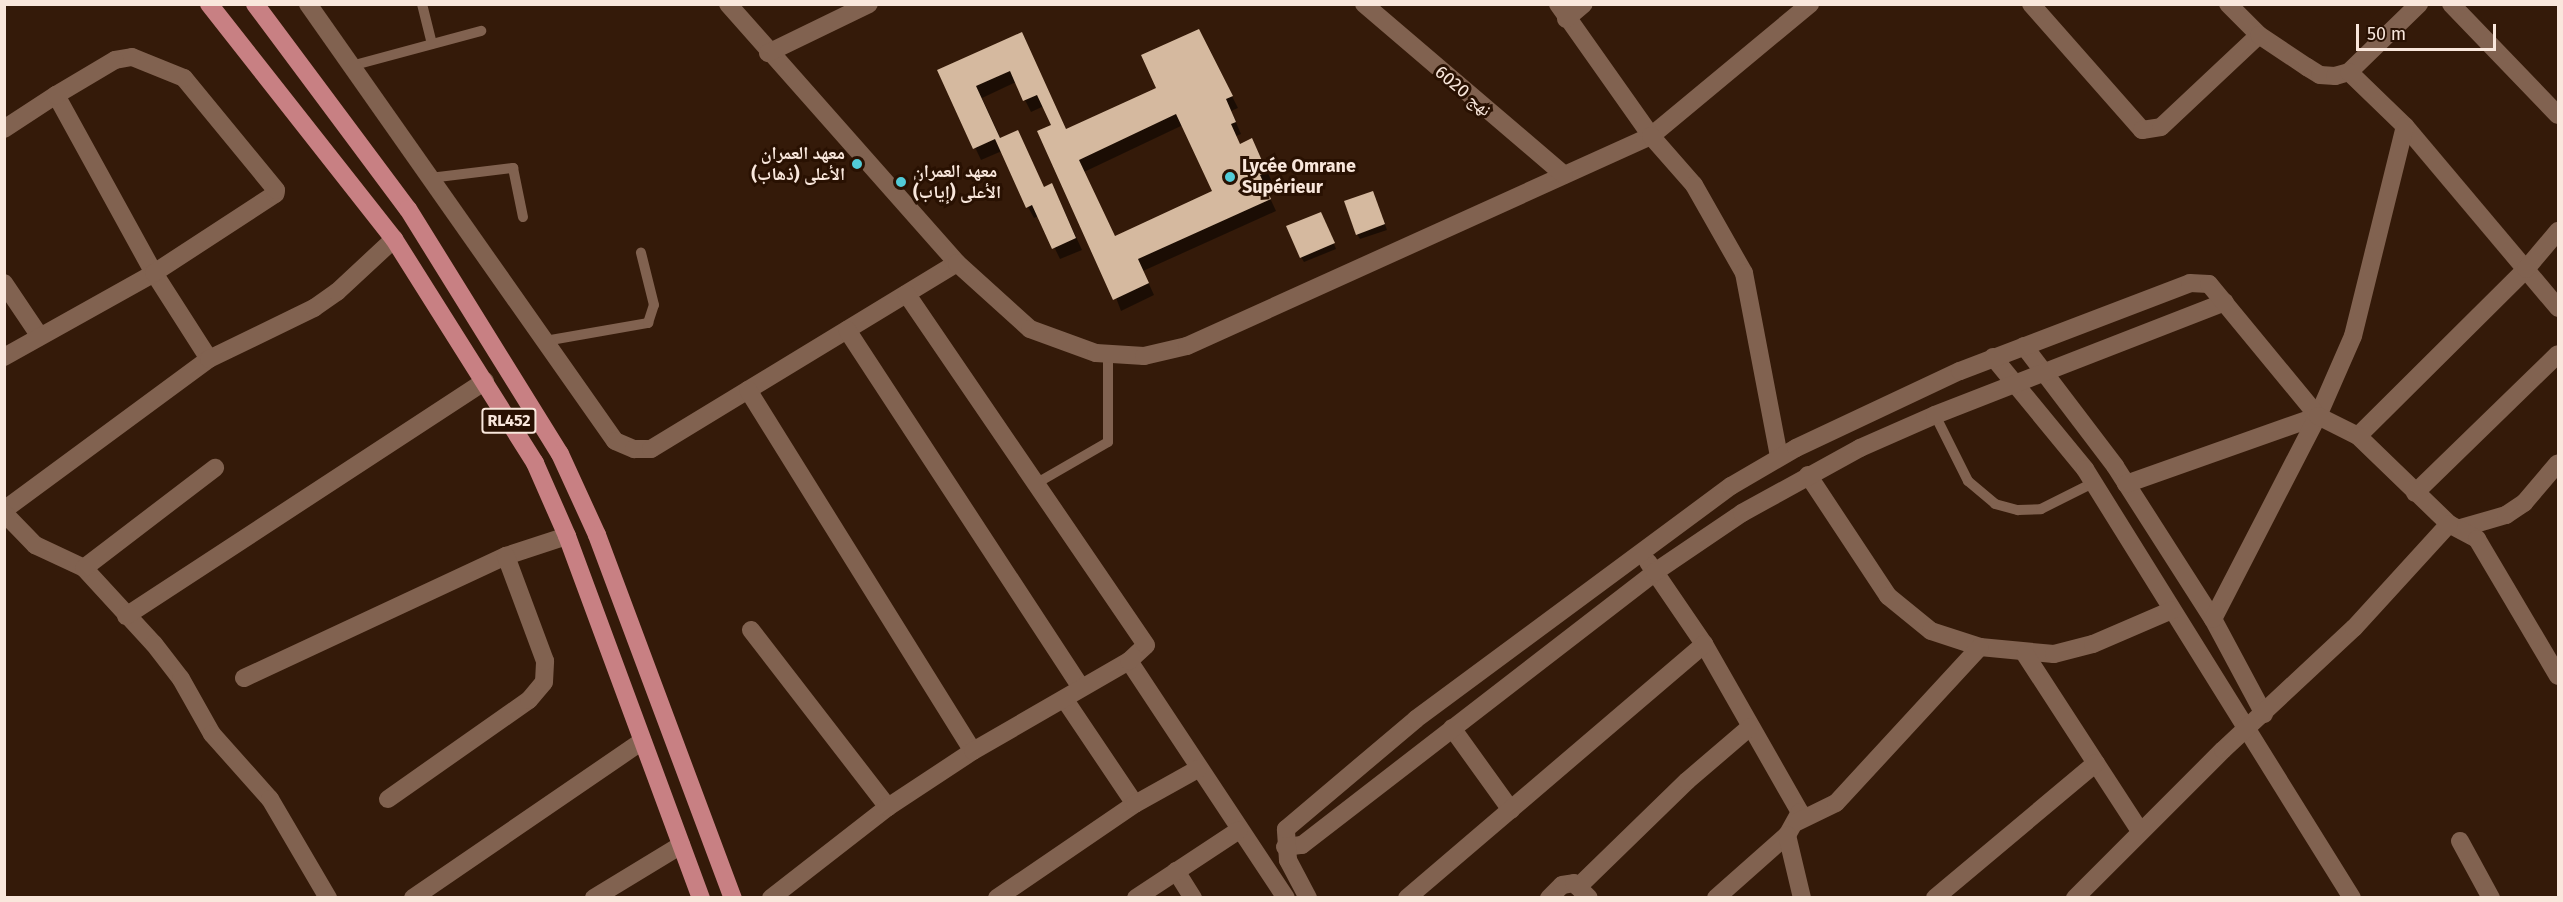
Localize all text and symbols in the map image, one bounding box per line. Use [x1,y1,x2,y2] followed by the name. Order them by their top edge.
[2359,12,2498,50] scale bar
[2367,23,2406,45] text: 50 m
[1430,61,1496,121] street label: نهج 6020
[751,143,845,186] place label: معهد العمران الأعلى (ذهاب)
[1242,156,1356,198] place label: Lycée Omrane Supérieur
[850,157,864,171] marker: معهد العمران الأعلى (ذهاب)
[913,161,1001,204] place label: معهد العمران الأعلى (إياب)
[1223,170,1237,184] marker: Lycée Omrane Supérieur
[894,175,908,189] marker: معهد العمران الأعلى (إياب)
[480,408,538,434] road number: RL452

